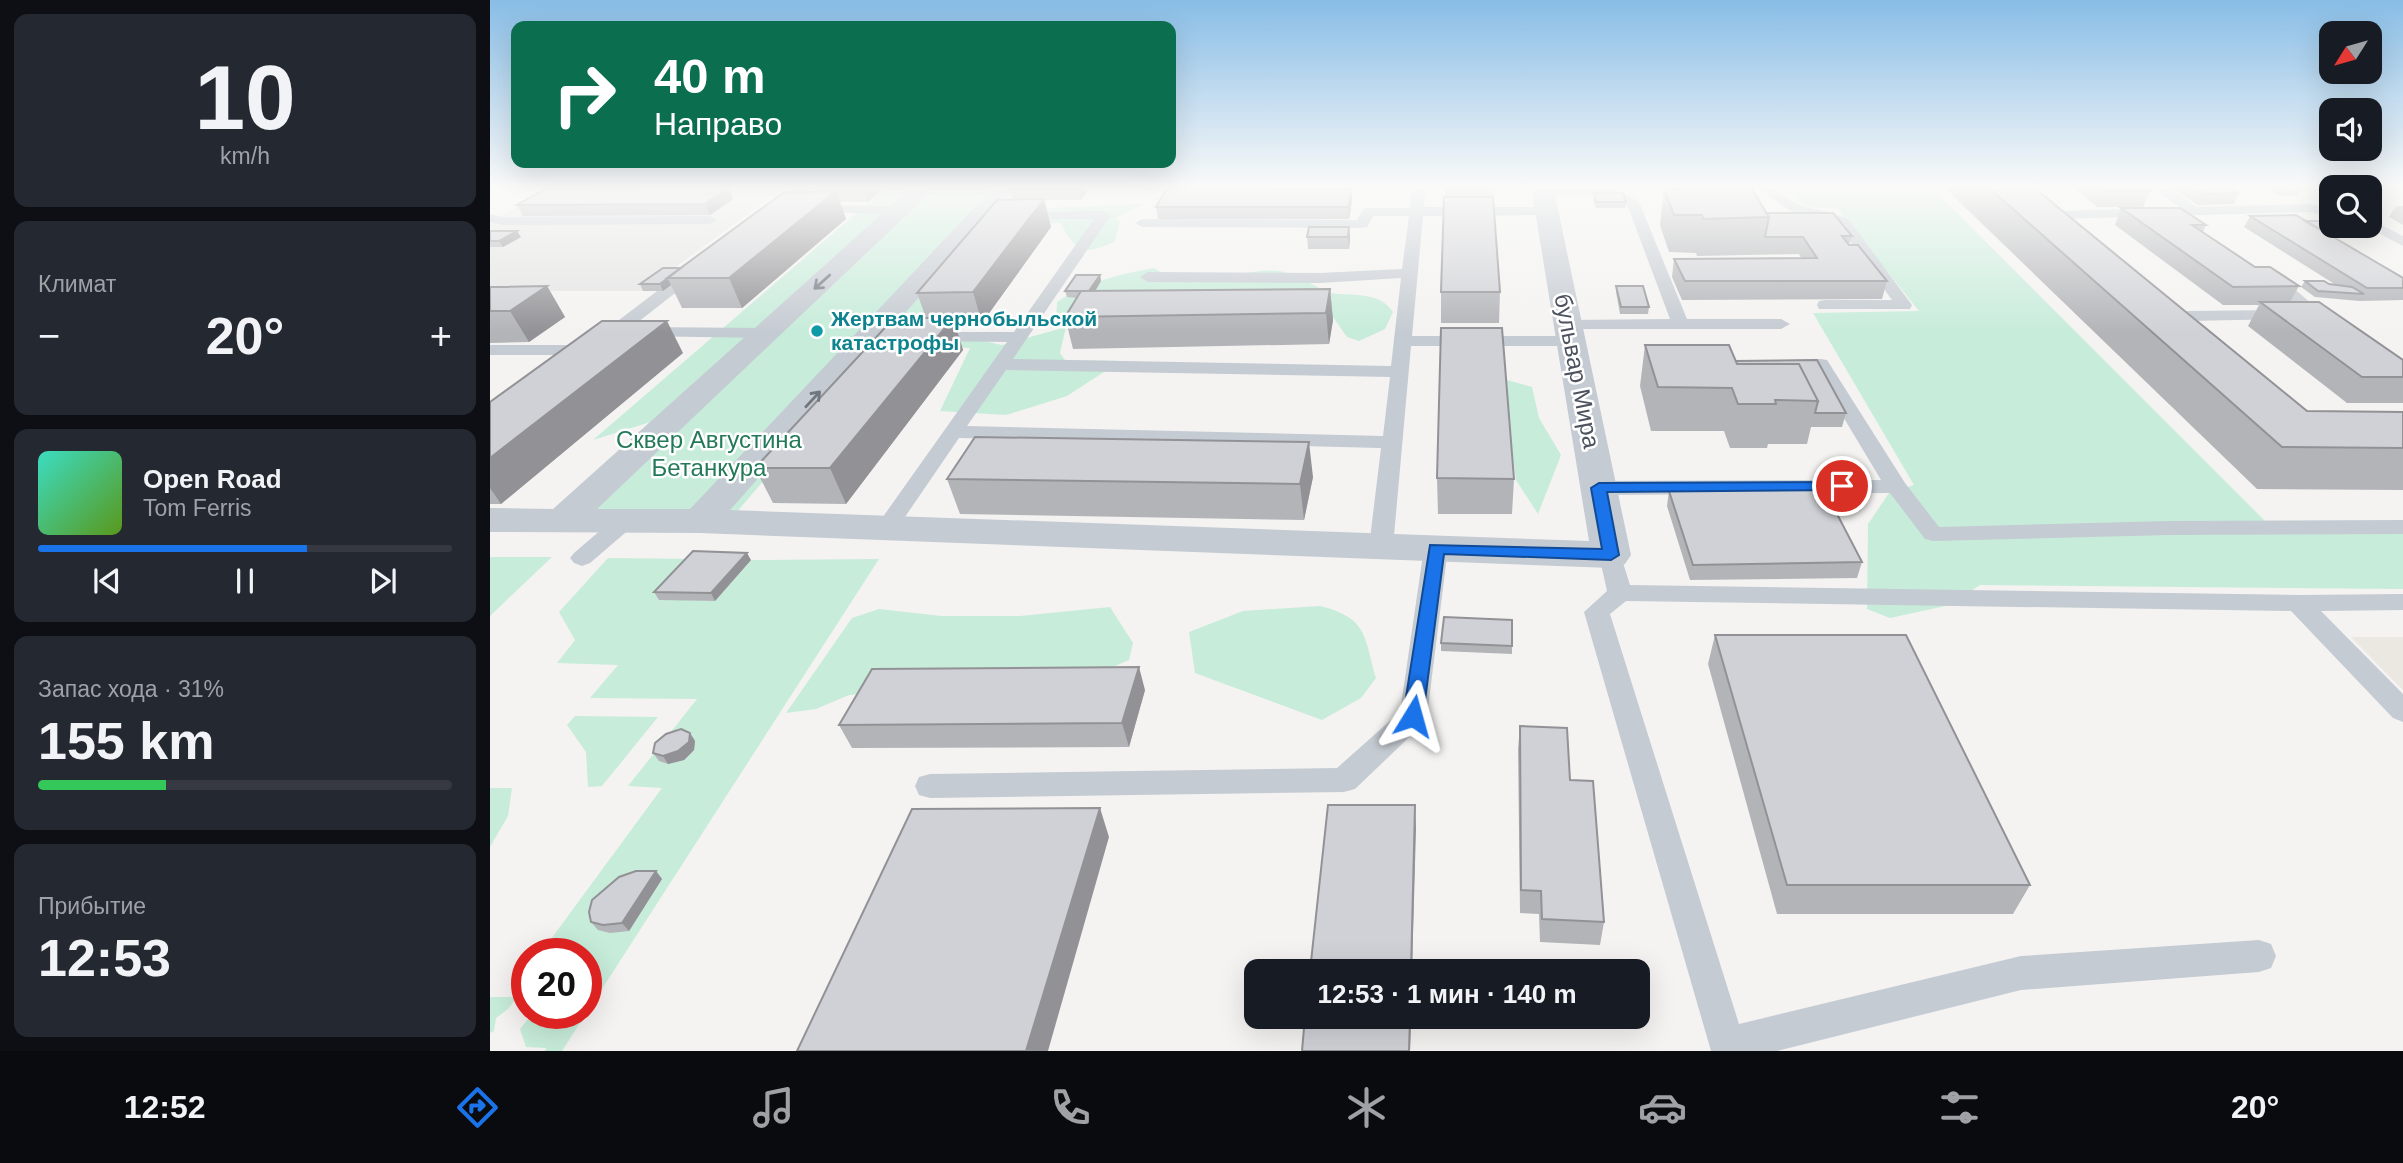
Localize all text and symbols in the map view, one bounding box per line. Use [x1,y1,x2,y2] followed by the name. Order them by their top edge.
[2319,21,2382,84] north arrow
[2319,21,2382,238] map controls
[194,47,296,148] text: 10
[539,49,630,140] icon: right
[654,49,766,103] text: 40 m
[2319,98,2382,161] button: sound
[654,106,782,142] text: Направо
[220,143,270,169] text: km/h
[2319,175,2382,238] button: search
[38,271,116,297] text: Климат
[814,273,831,290] one-way arrow
[1549,291,1606,451] street label: бульвар Мира
[206,307,284,365] text: 20°
[830,307,1097,354] place label: Жертвам чернобыльской катастрофы
[38,315,60,357] text: −
[430,315,452,357] text: +
[809,323,825,339] marker: Жертвам чернобыльской катастрофы
[805,390,821,408] one-way arrow
[616,426,803,481] park label: Сквер Августина Бетанкура
[1812,456,1872,516] pin
[143,464,282,494] text: Open Road
[1823,467,1861,505] icon: arrive
[143,495,252,521] text: Tom Ferris
[88,562,126,600] icon: previous
[226,562,264,600] icon: pause
[364,562,402,600] icon: next
[38,676,224,702] text: Запас хода · 31%
[1376,679,1450,753] position arrow
[38,712,214,770] text: 155 km
[38,893,146,919] text: Прибытие
[38,929,171,987] text: 12:53
[511,938,602,1029] speed limit sign: 20
[1317,979,1577,1009] text: 12:53 · 1 мин · 140 m
[453,1083,502,1132] icon: directions
[749,1083,798,1132] icon: music
[1046,1083,1095,1132] icon: phone
[1342,1083,1391,1132] icon: climate
[1638,1083,1687,1132] icon: car
[1935,1083,1984,1132] icon: filters
[124,1089,206,1125] text: 12:52
[2231,1089,2279,1125] text: 20°

